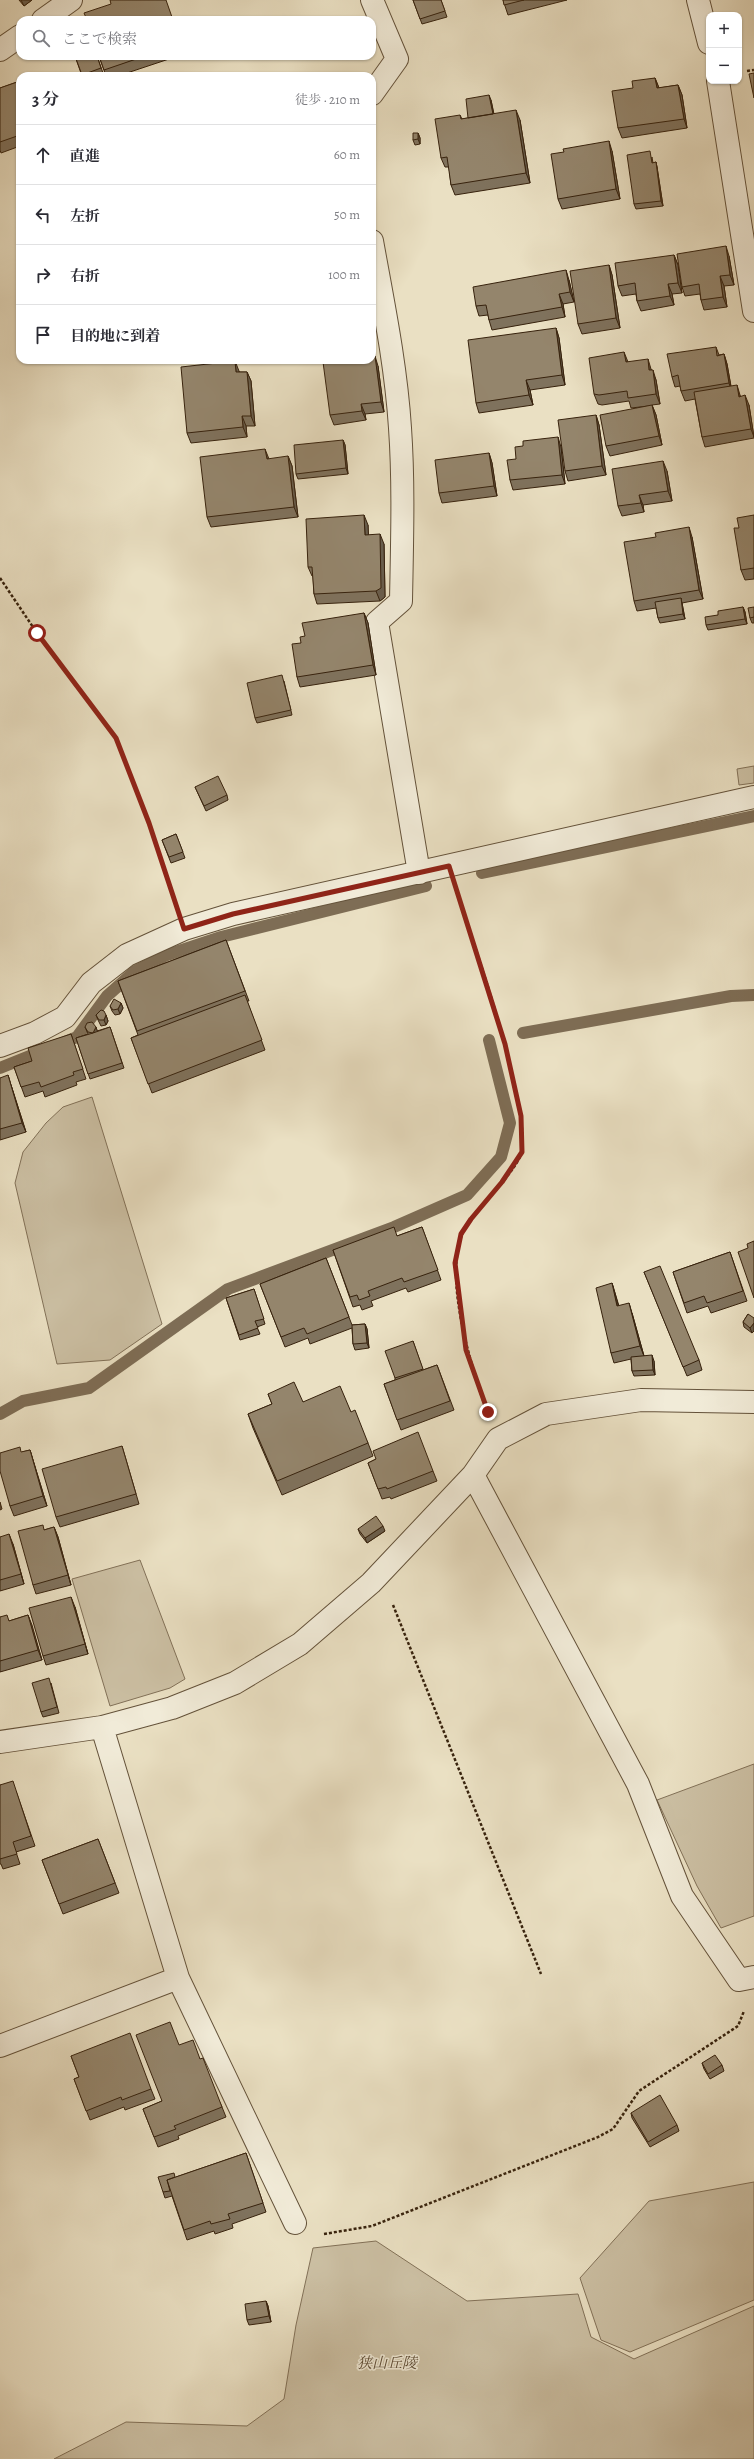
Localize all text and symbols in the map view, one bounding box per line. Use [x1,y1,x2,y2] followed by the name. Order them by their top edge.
[706,12,742,84] map controls
[706,12,742,48] button: +
[16,16,376,60] search box
[30,27,52,49] icon: search
[62,29,137,49] text: ここで検索
[706,48,742,84] button: −
[32,88,59,111] text: 3 分
[295,91,360,108] text: 徒歩 · 210 m
[32,144,54,166] icon: ahead
[70,146,100,166] text: 直進
[334,146,360,163] text: 60 m
[32,204,54,226] icon: left
[70,206,100,226] text: 左折
[334,206,360,223] text: 50 m
[32,264,54,286] icon: right
[70,266,100,286] text: 右折
[328,266,360,283] text: 100 m
[32,324,54,346] icon: arrive
[70,326,160,346] text: 目的地に到着
[28,624,46,642] route start
[479,1403,497,1421] route end
[357,2353,419,2373] park label: 狭山丘陵

